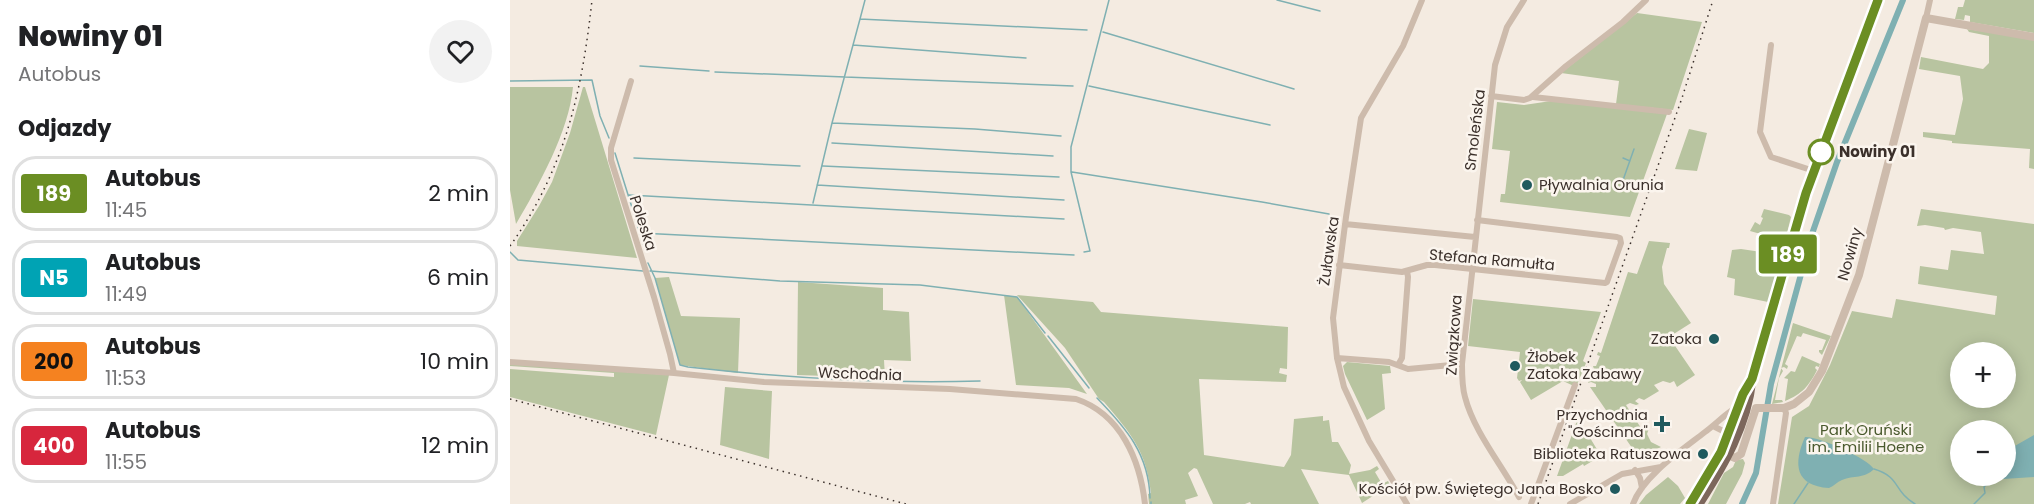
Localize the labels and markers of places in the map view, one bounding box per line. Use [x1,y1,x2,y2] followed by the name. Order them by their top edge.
[1808,139,1834,165] marker: Nowiny 01
[1839,141,1915,162] place label: Nowiny 01
[1539,174,1664,195] place label: Pływalnia Orunia
[1520,178,1534,192] marker: Pływalnia Orunia
[1651,328,1702,349] place label: Zatoka
[1707,332,1721,346] marker: Zatoka
[1527,346,1642,384] place label: Żłobek Zatoka Zabawy
[1508,359,1522,373] marker: Żłobek Zatoka Zabawy
[1557,404,1648,442] place label: Przychodnia "Gościnna"
[1653,415,1671,433] marker: Przychodnia "Gościnna"
[1533,443,1691,464] place label: Biblioteka Ratuszowa
[1696,447,1710,461] marker: Biblioteka Ratuszowa
[1358,478,1603,499] place label: Kościół pw. Świętego Jana Bosko
[1608,482,1622,496] marker: Kościół pw. Świętego Jana Bosko

